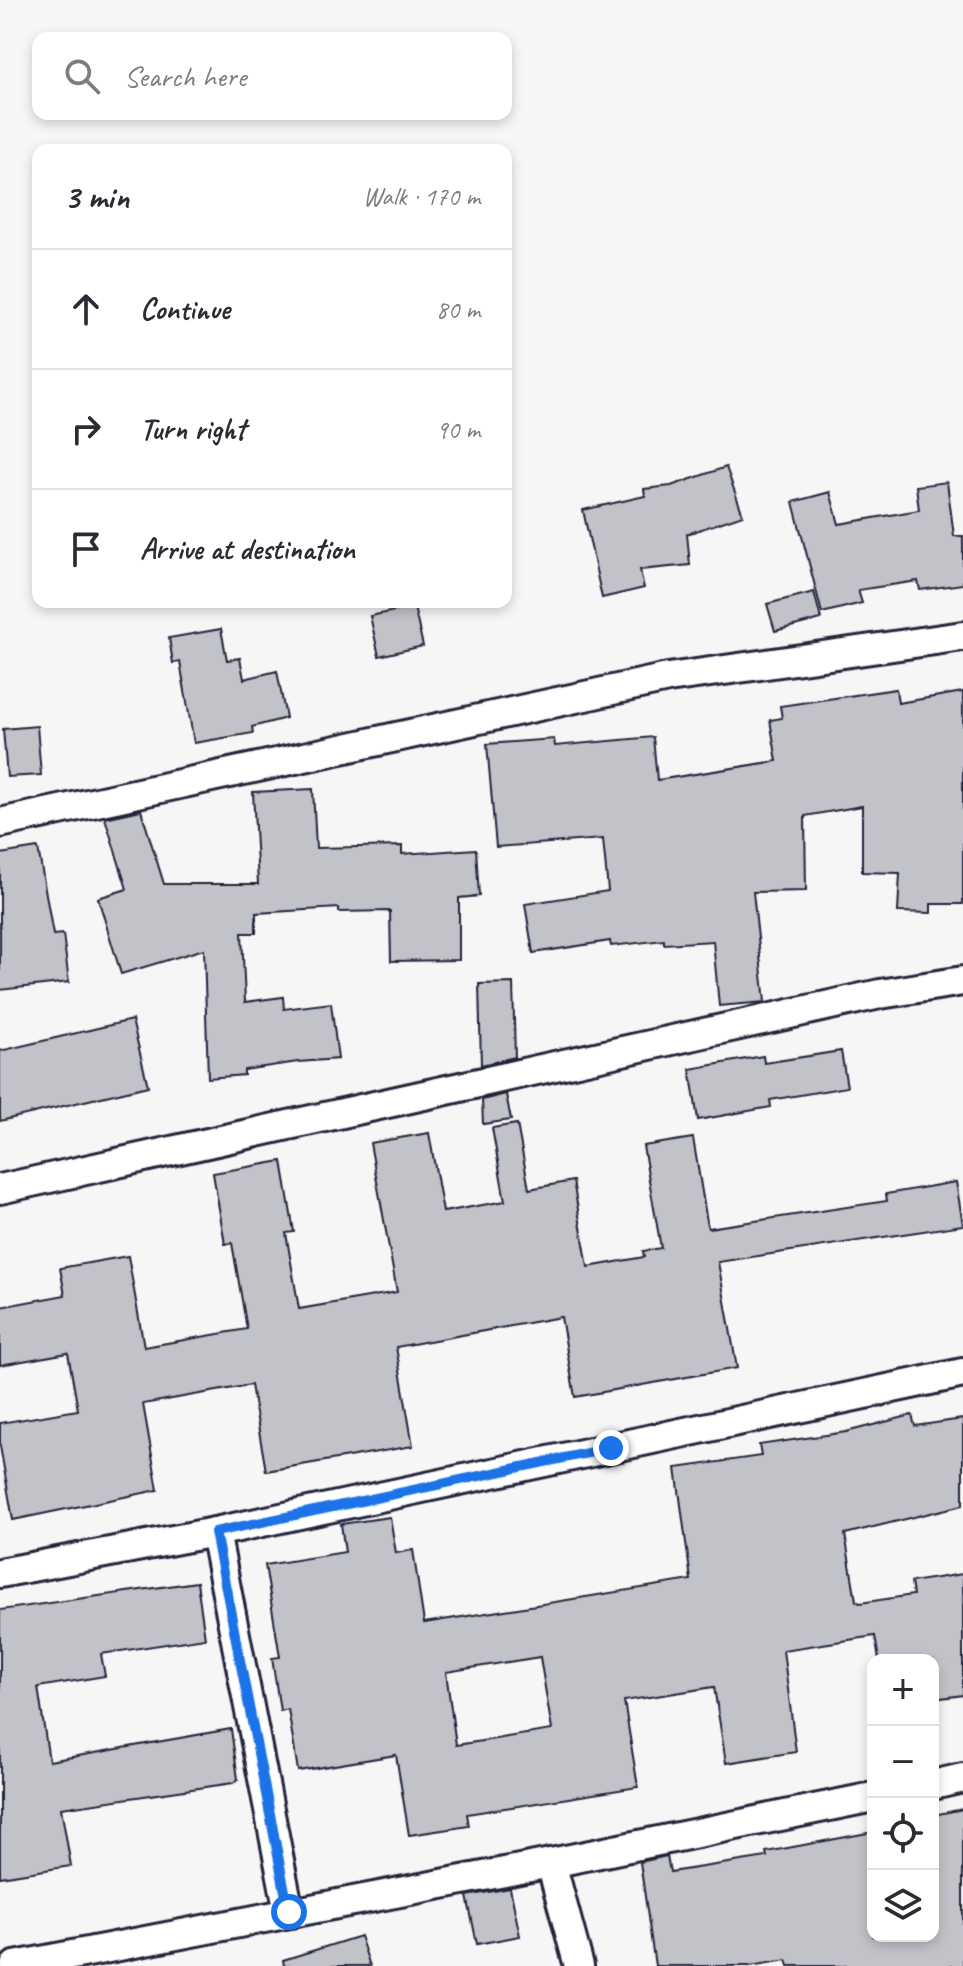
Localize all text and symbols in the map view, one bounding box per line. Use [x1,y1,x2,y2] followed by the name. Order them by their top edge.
[32,32,512,120] search box
[60,54,104,98] icon: search
[124,57,246,95] text: Search here
[64,175,129,218] text: 3 min
[363,180,480,213] text: Walk · 170 m
[64,287,108,331] icon: ahead
[140,290,230,328] text: Continue
[436,293,480,326] text: 80 m
[64,407,108,451] icon: right
[140,410,245,448] text: Turn right
[436,413,480,446] text: 90 m
[64,527,108,571] icon: arrive
[140,530,355,568] text: Arrive at destination
[593,1430,629,1466] route end
[867,1654,939,1942] map controls
[867,1654,939,1726] button: +
[867,1726,939,1798] button: −
[867,1798,939,1870] button: locate
[867,1870,939,1942] button: layers
[271,1894,307,1930] route start

